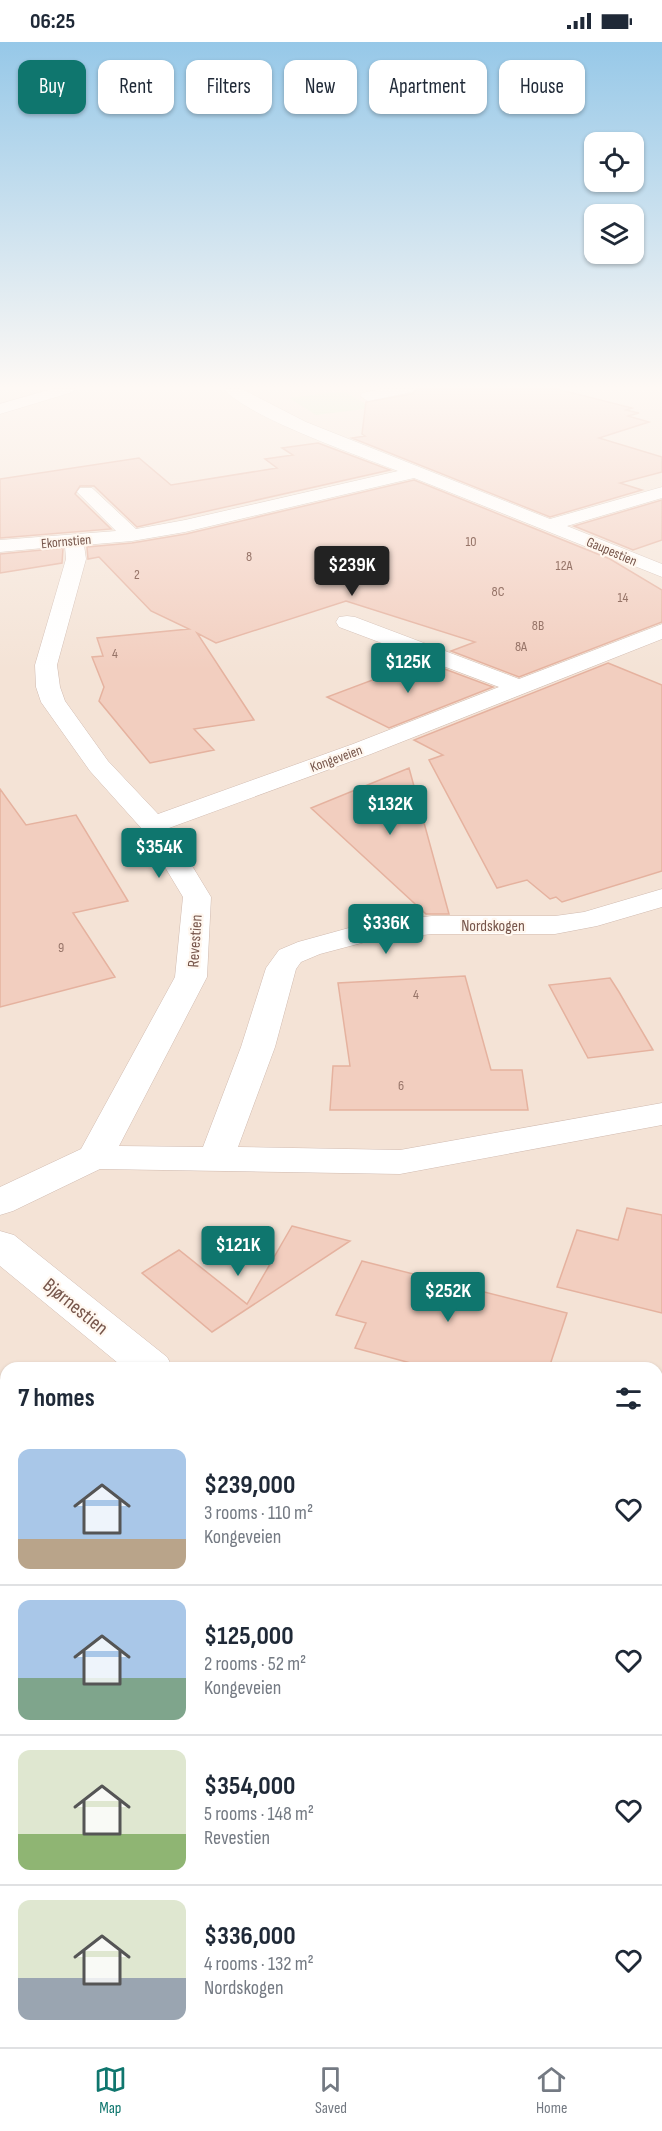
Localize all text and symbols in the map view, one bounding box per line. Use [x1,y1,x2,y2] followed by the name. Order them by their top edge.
[30,8,75,35] text: 06:25
[18,60,86,114] chip: Buy
[98,60,174,114] chip: Rent
[186,60,272,114] chip: Filters
[284,60,357,114] chip: New
[369,60,487,114] chip: Apartment
[499,60,585,114] chip: House
[584,132,644,264] map controls
[584,132,644,192] button: locate
[584,204,644,264] button: layers
[40,531,92,552] street label: Ekornstien
[465,533,477,550] house number: 10
[584,533,640,570] street label: Gaupestien
[310,546,394,597] pin: $239K
[246,548,252,565] house number: 8
[328,553,376,577] text: $239K
[556,557,573,574] house number: 12A
[134,566,140,583] house number: 2
[492,583,505,600] house number: 8C
[618,589,629,606] house number: 14
[532,617,544,634] house number: 8B
[515,638,528,655] house number: 8A
[366,643,450,694] pin: $125K
[112,645,118,662] house number: 4
[385,650,431,674] text: $125K
[308,741,365,776] street label: Kongeveien
[348,785,432,836] pin: $132K
[367,792,413,816] text: $132K
[117,828,201,879] pin: $354K
[135,835,183,859] text: $354K
[344,904,428,955] pin: $336K
[362,911,410,935] text: $336K
[184,914,207,968] street label: Revestien
[461,917,525,936] street label: Nordskogen
[58,939,64,956] house number: 9
[413,986,419,1003] house number: 4
[398,1077,404,1094] house number: 6
[196,1226,280,1277] pin: $121K
[216,1233,261,1257] text: $121K
[406,1272,490,1323] pin: $252K
[38,1273,113,1340] street label: Bjørnestien
[425,1279,471,1303] text: $252K
[612,1382,645,1415] icon: filters
[18,1383,95,1414] text: 7 homes
[204,1470,295,1501] text: $239,000
[66,1473,138,1545] icon: home
[612,1493,645,1526] icon: heart
[204,1501,313,1525] text: 3 rooms · 110 m²
[204,1525,281,1549] text: Kongeveien
[204,1621,294,1652] text: $125,000
[66,1624,138,1696] icon: home
[612,1644,645,1677] icon: heart
[204,1652,306,1676] text: 2 rooms · 52 m²
[204,1676,281,1700] text: Kongeveien
[204,1771,295,1802] text: $354,000
[66,1774,138,1846] icon: home
[612,1794,645,1827] icon: heart
[204,1802,314,1826] text: 5 rooms · 148 m²
[204,1826,270,1850] text: Revestien
[204,1921,296,1952] text: $336,000
[66,1924,138,1996] icon: home
[612,1944,645,1977] icon: heart
[204,1952,314,1976] text: 4 rooms · 132 m²
[204,1976,284,2000] text: Nordskogen
[94,2063,127,2118] tab: Map
[314,2063,347,2118] tab: Saved
[535,2063,568,2118] tab: Home

